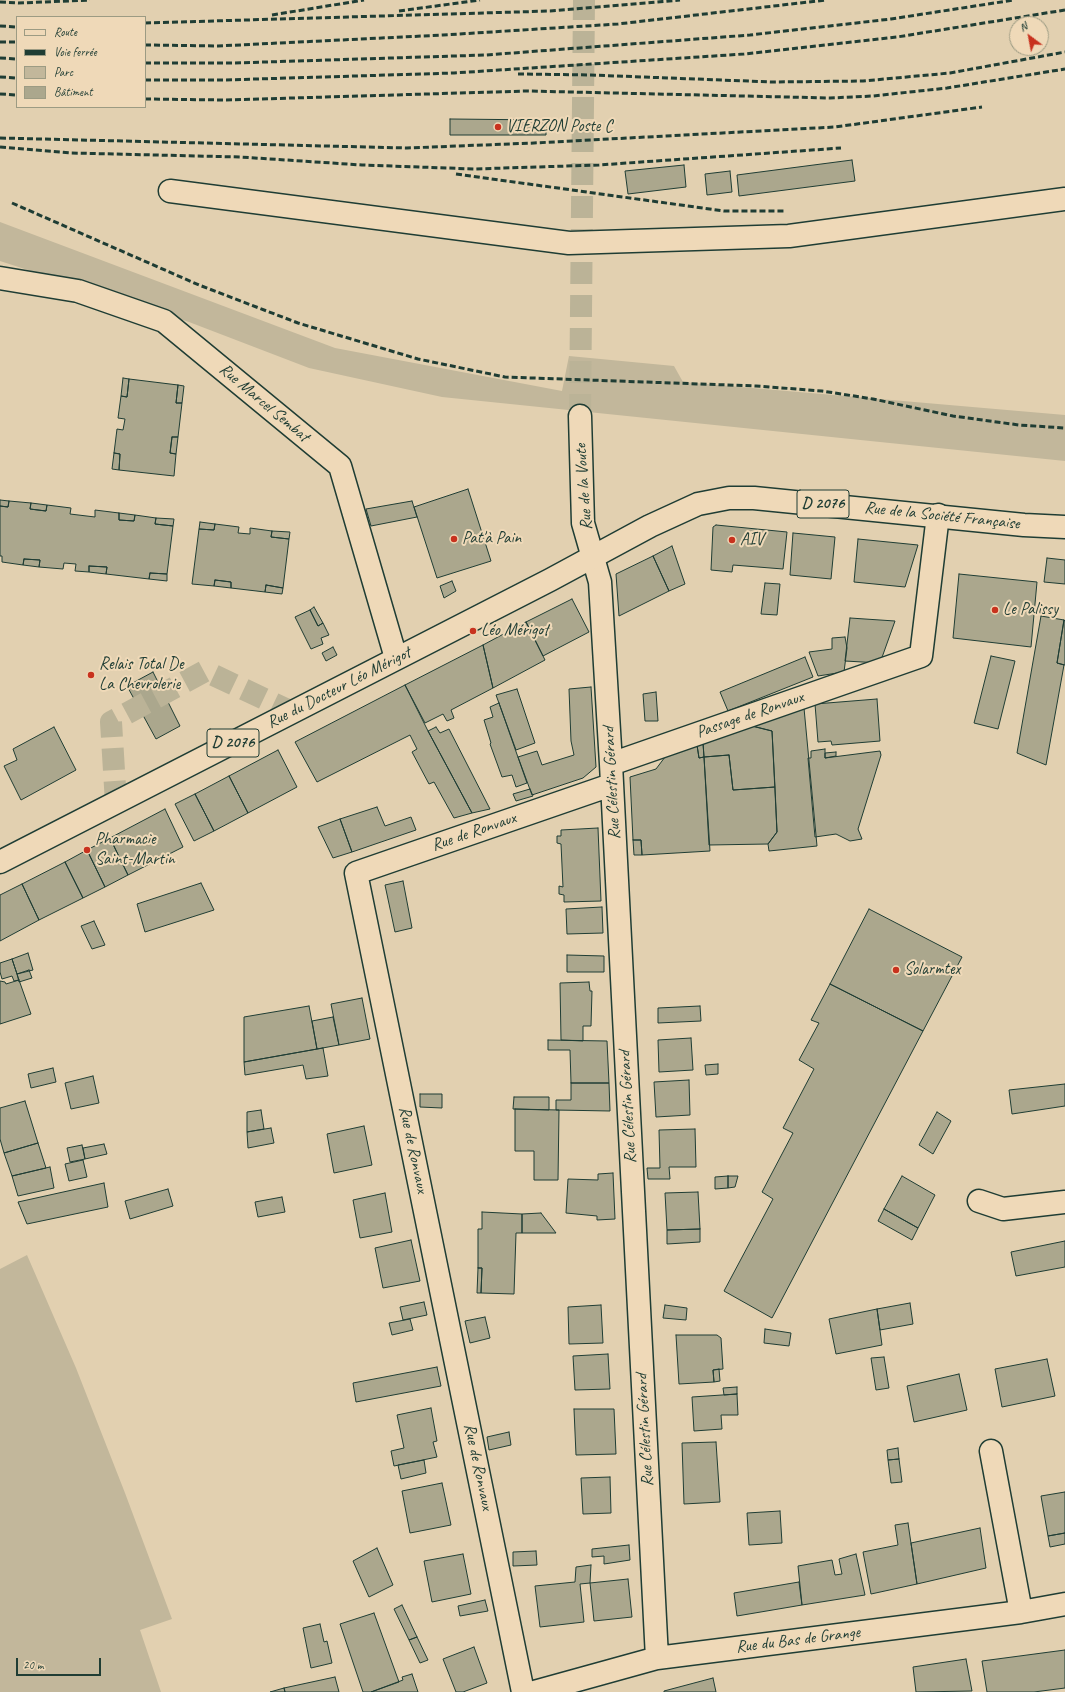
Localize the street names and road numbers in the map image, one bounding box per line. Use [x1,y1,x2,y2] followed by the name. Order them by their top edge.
[215,359,313,447] street label: Rue Marcel Sembat
[571,443,597,531] street label: Rue de la Voute
[797,490,849,518] road number: D 2076
[863,498,1021,534] street label: Rue de la Société Française
[264,643,414,733] street label: Rue du Docteur Léo Mérigot
[694,687,806,743] street label: Passage de Ronvaux
[599,726,625,840] street label: Rue Célestin Gérard
[207,729,259,757] road number: D 2076
[429,808,519,856] street label: Rue de Ronvaux
[615,1050,641,1164] street label: Rue Célestin Gérard
[394,1105,432,1195] street label: Rue de Ronvaux
[632,1373,658,1487] street label: Rue Célestin Gérard
[459,1422,497,1512] street label: Rue de Ronvaux
[735,1622,861,1658] street label: Rue du Bas de Grange

